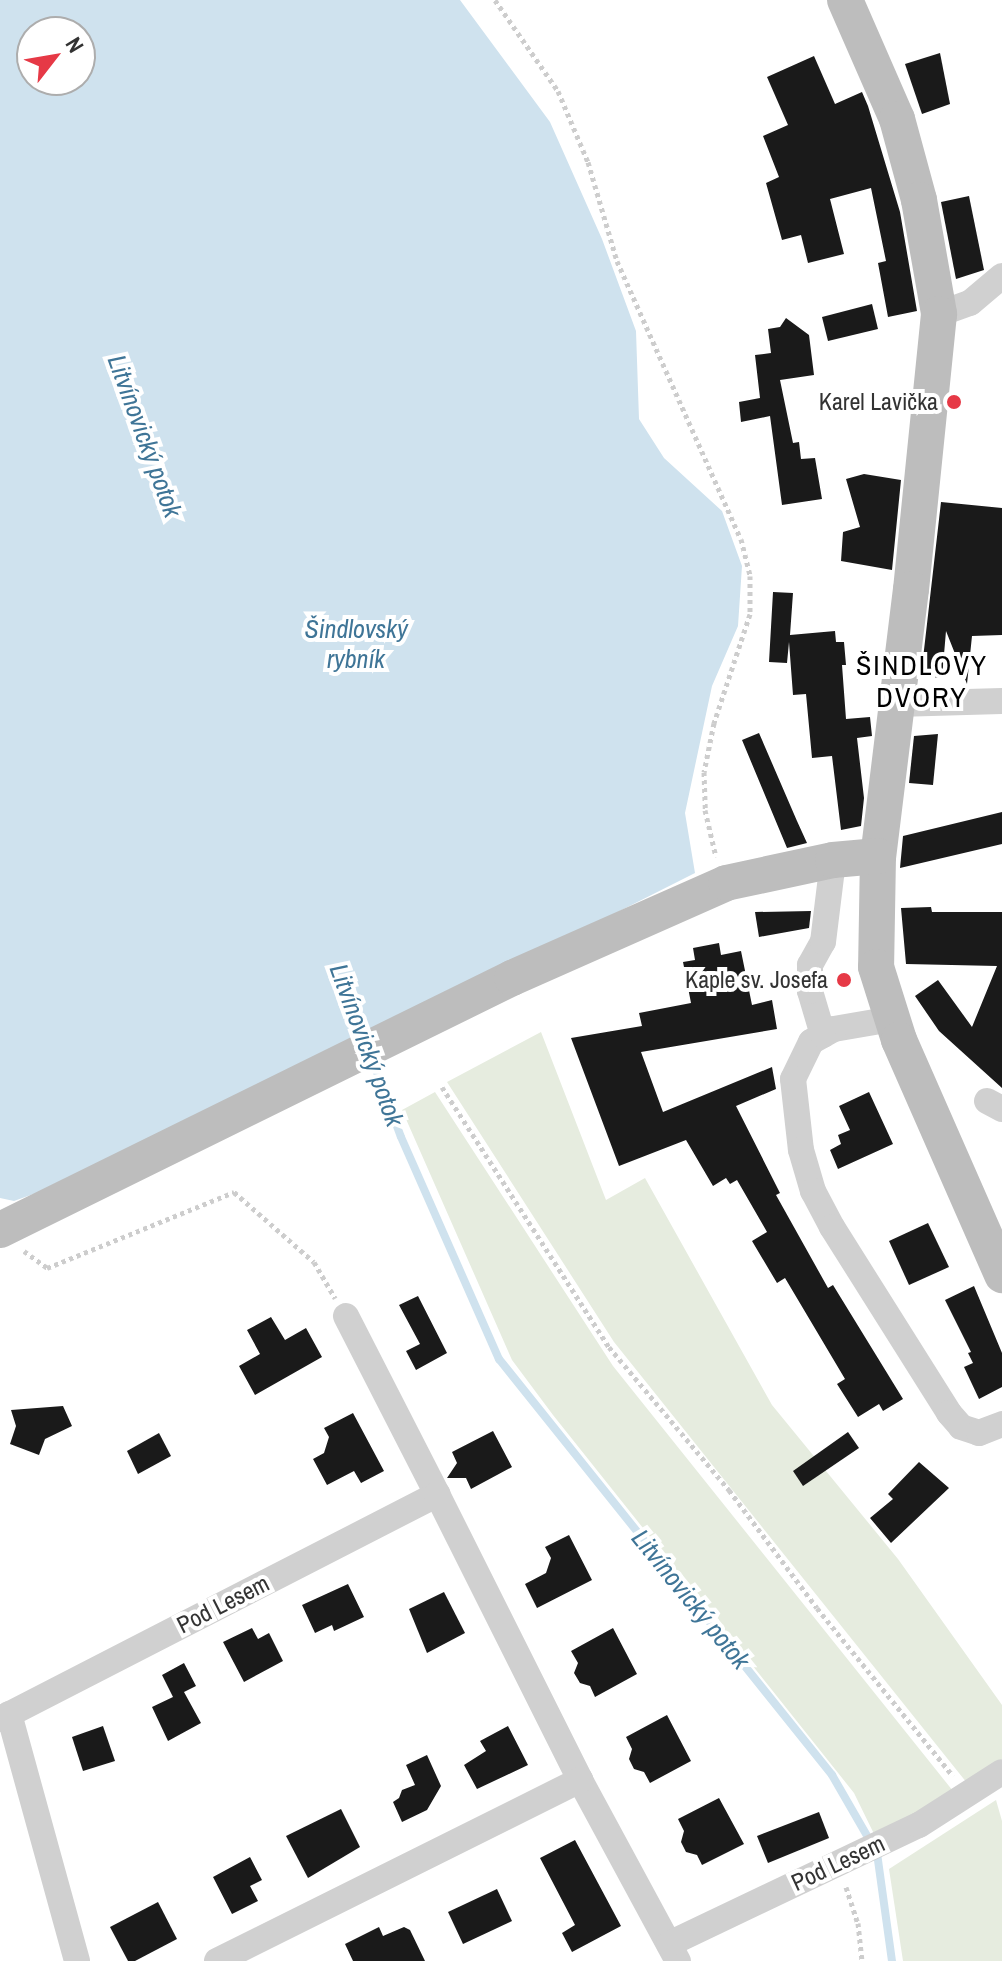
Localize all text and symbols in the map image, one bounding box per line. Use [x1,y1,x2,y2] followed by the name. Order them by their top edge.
[16,16,96,96] north arrow
[59,31,91,58] text: N
[101,350,189,522] water label: Litvínovický potok
[819,388,938,416] place label: Karel Lavička
[945,393,963,411] marker: Karel Lavička
[304,613,408,674] water label: Šindlovský rybník
[856,648,988,714] district label: ŠINDLOVY DVORY
[323,959,411,1131] water label: Litvínovický potok
[685,966,828,994] place label: Kaple sv. Josefa
[835,971,853,989] marker: Kaple sv. Josefa
[625,1523,757,1675] water label: Litvínovický potok
[172,1569,274,1639] street label: Pod Lesem
[787,1829,889,1897] street label: Pod Lesem

